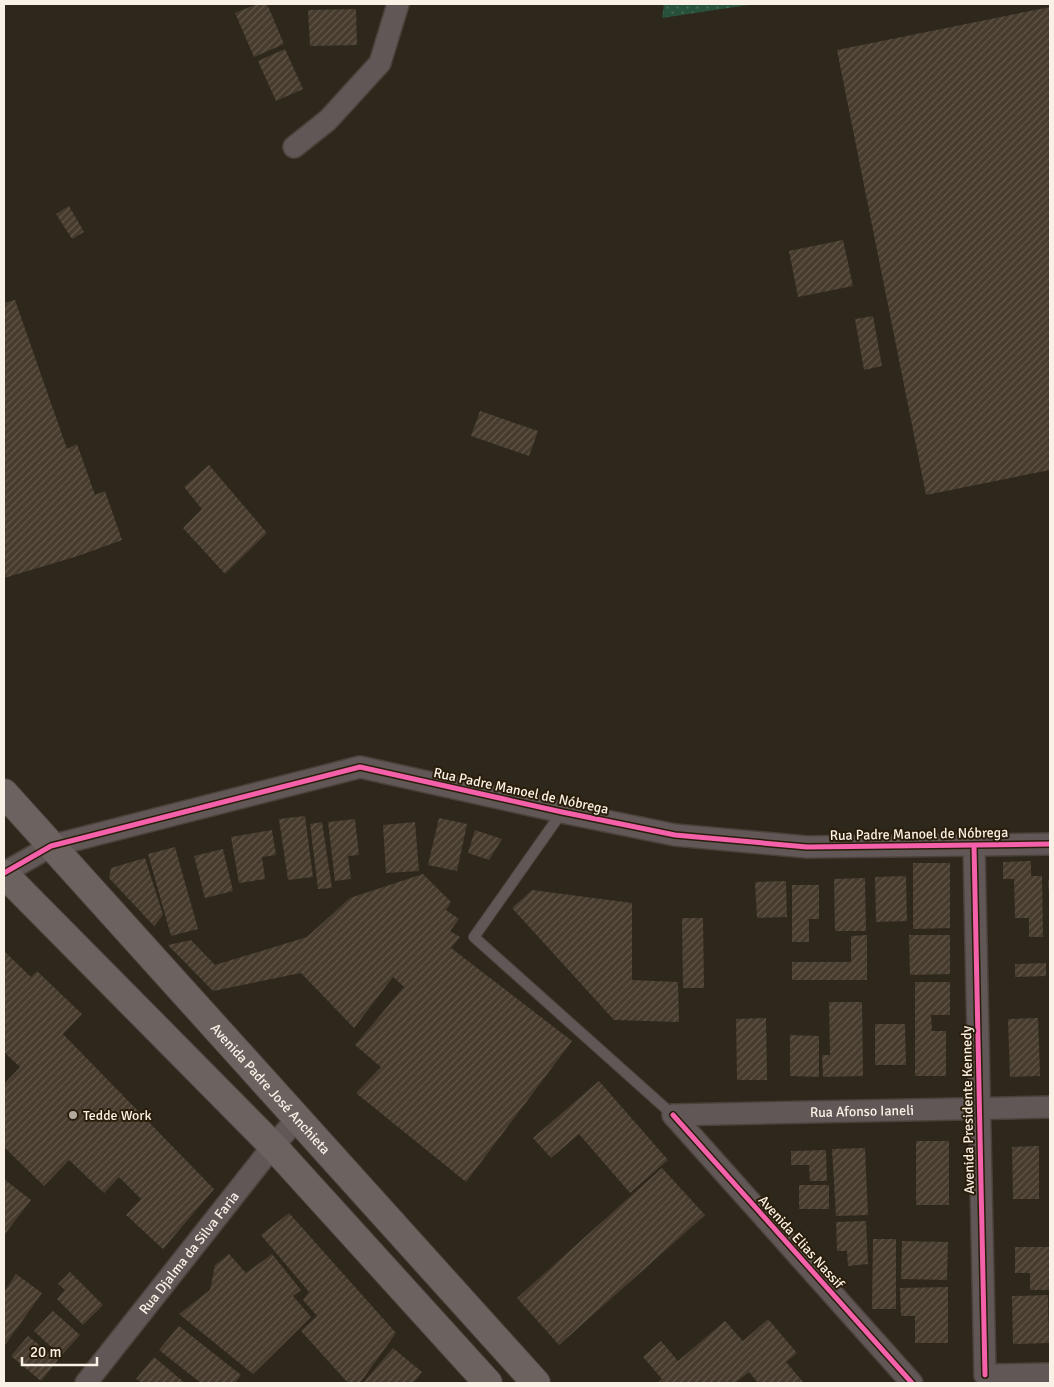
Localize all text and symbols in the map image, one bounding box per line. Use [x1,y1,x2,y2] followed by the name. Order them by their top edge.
[432,764,610,818] street label: Rua Padre Manoel de Nóbrega
[830,824,1008,844] street label: Rua Padre Manoel de Nóbrega
[207,1019,334,1158] street label: Avenida Padre José Anchieta
[958,1025,978,1194] street label: Avenida Presidente Kennedy
[810,1101,914,1121] street label: Rua Afonso Ianeli
[83,1107,151,1124] place label: Tedde Work
[67,1109,79,1121] marker: Tedde Work
[135,1188,242,1317] street label: Rua Djalma da Silva Faria
[755,1192,848,1293] street label: Avenida Elias Nassif
[22,1334,98,1366] scale bar
[30,1343,61,1361] text: 20 m

